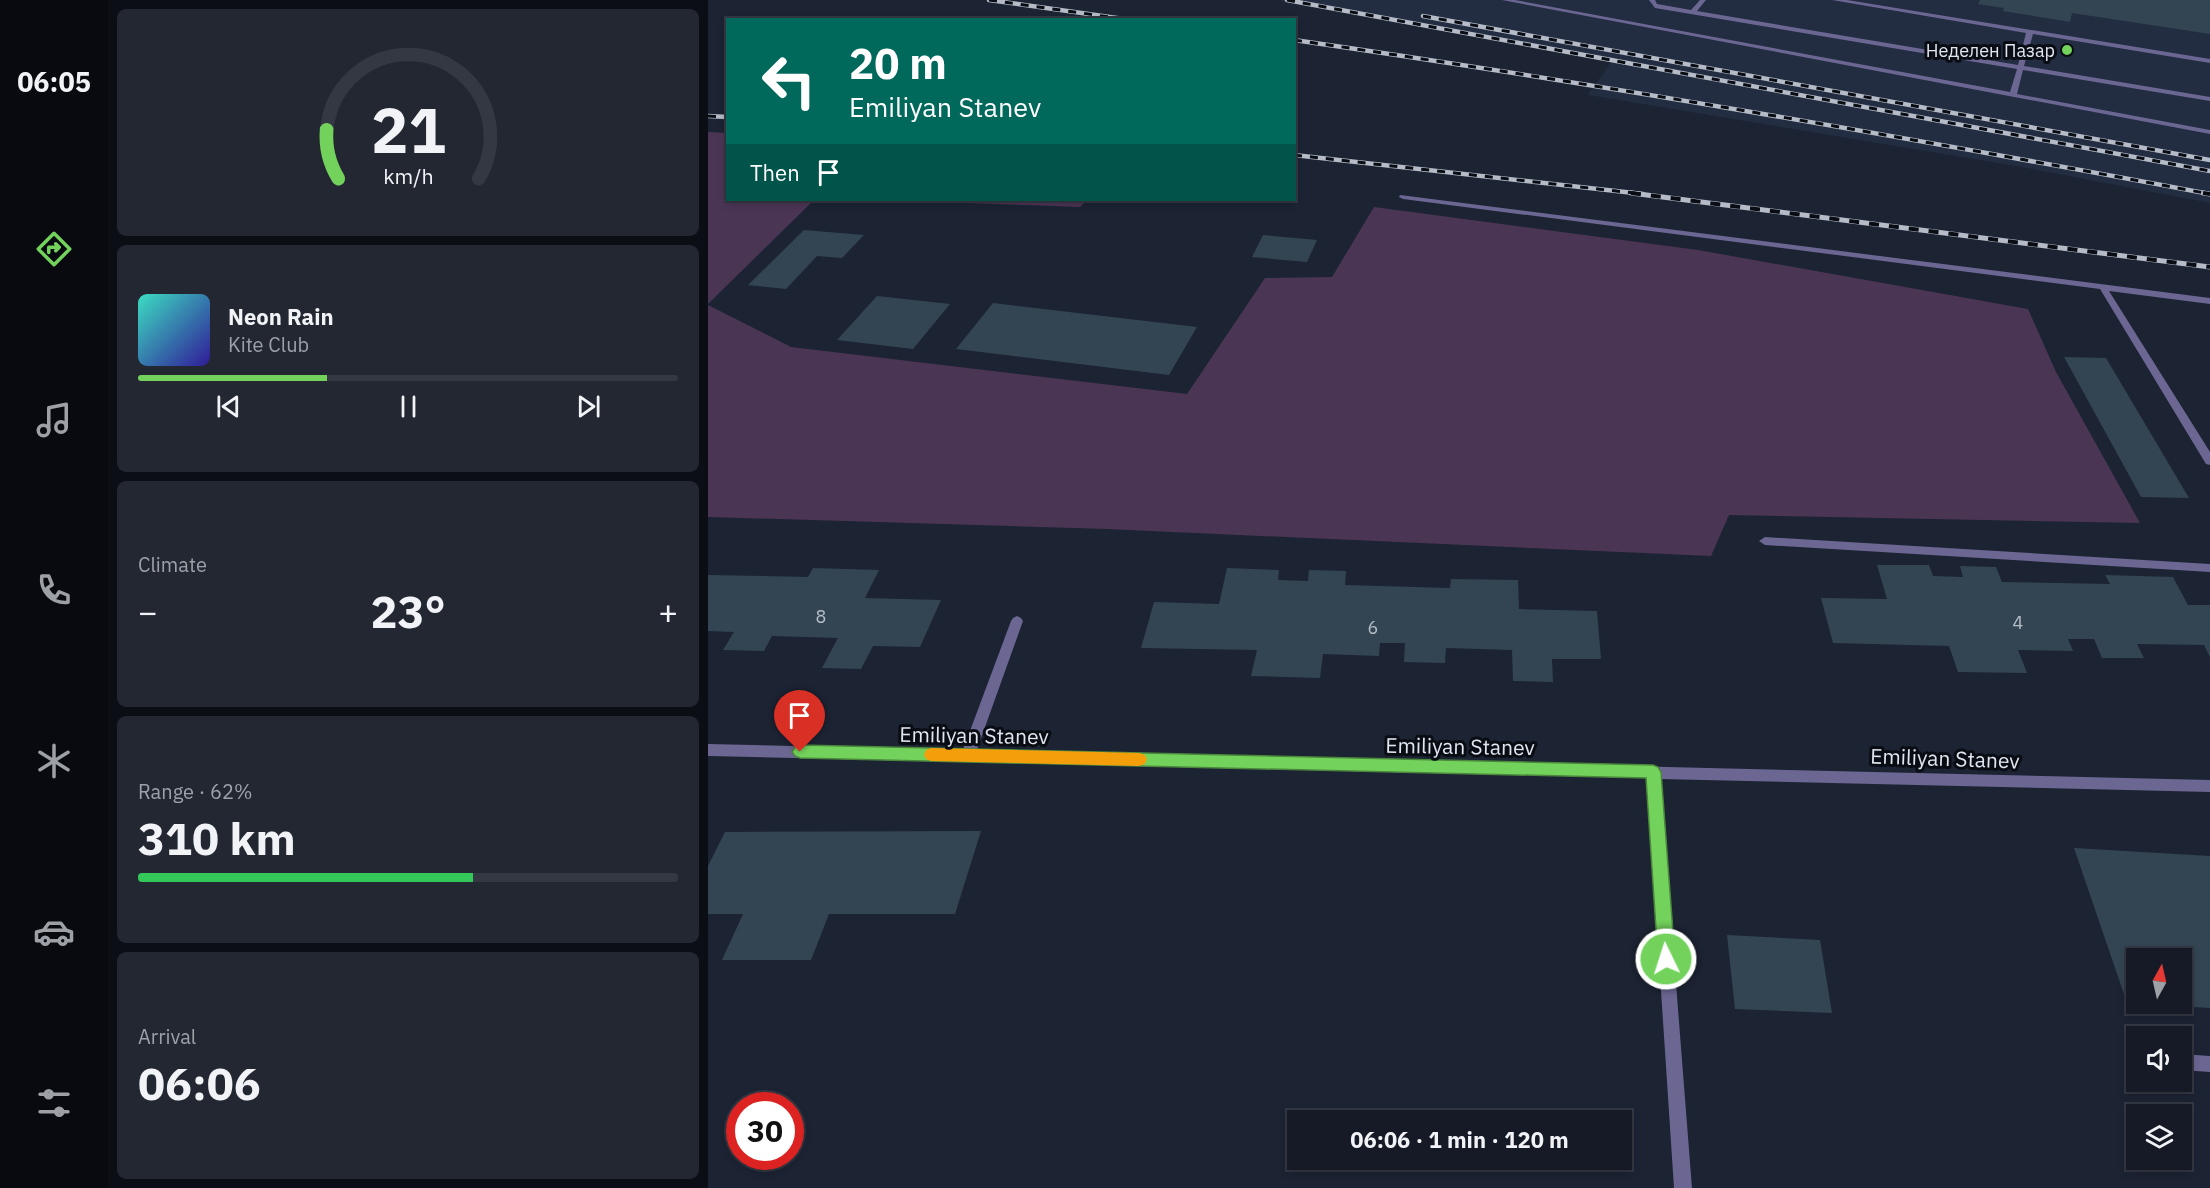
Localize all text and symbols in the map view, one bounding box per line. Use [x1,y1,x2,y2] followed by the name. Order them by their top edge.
[849,36,947,91] text: 20 m
[1926,39,2055,62] place label: Неделен Пазар
[750,42,828,120] icon: left
[2060,43,2074,57] marker: Неделен Пазар
[17,64,91,99] text: 06:05
[849,89,1041,124] text: Emiliyan Stanev
[371,90,445,171] text: 21
[812,156,845,189] icon: arrive
[750,158,800,187] text: Then
[383,163,433,191] text: km/h
[33,228,75,270] icon: directions
[228,302,334,331] text: Neon Rain
[228,331,309,358] text: Kite Club
[212,390,245,423] icon: previous
[392,390,425,423] icon: pause
[572,390,605,423] icon: next
[33,399,75,441] icon: music
[138,551,207,578] text: Climate
[33,569,75,611] icon: phone
[370,582,446,640] text: 23°
[138,590,158,633] text: −
[658,590,678,633] text: +
[816,605,826,628] house number: 8
[2013,611,2024,634] house number: 4
[1368,616,1378,639] house number: 6
[774,690,825,752] pin
[783,699,816,732] icon: arrive
[899,720,1049,750] street label: Emiliyan Stanev
[1385,731,1535,761] street label: Emiliyan Stanev
[33,740,75,782] icon: climate
[1870,741,2020,775] street label: Emiliyan Stanev
[138,778,253,805] text: Range · 62%
[138,809,296,867] text: 310 km
[33,911,75,953] icon: car
[1634,927,1698,991] position arrow
[2126,948,2192,1014] north arrow
[2126,948,2192,1170] map controls
[138,1023,196,1050] text: Arrival
[2126,1026,2192,1092] button: sound
[138,1054,261,1112] text: 06:06
[33,1082,75,1124] icon: filters
[726,1092,804,1170] speed limit sign: 30
[2126,1104,2192,1170] button: layers
[1350,1125,1569,1154] text: 06:06 · 1 min · 120 m

